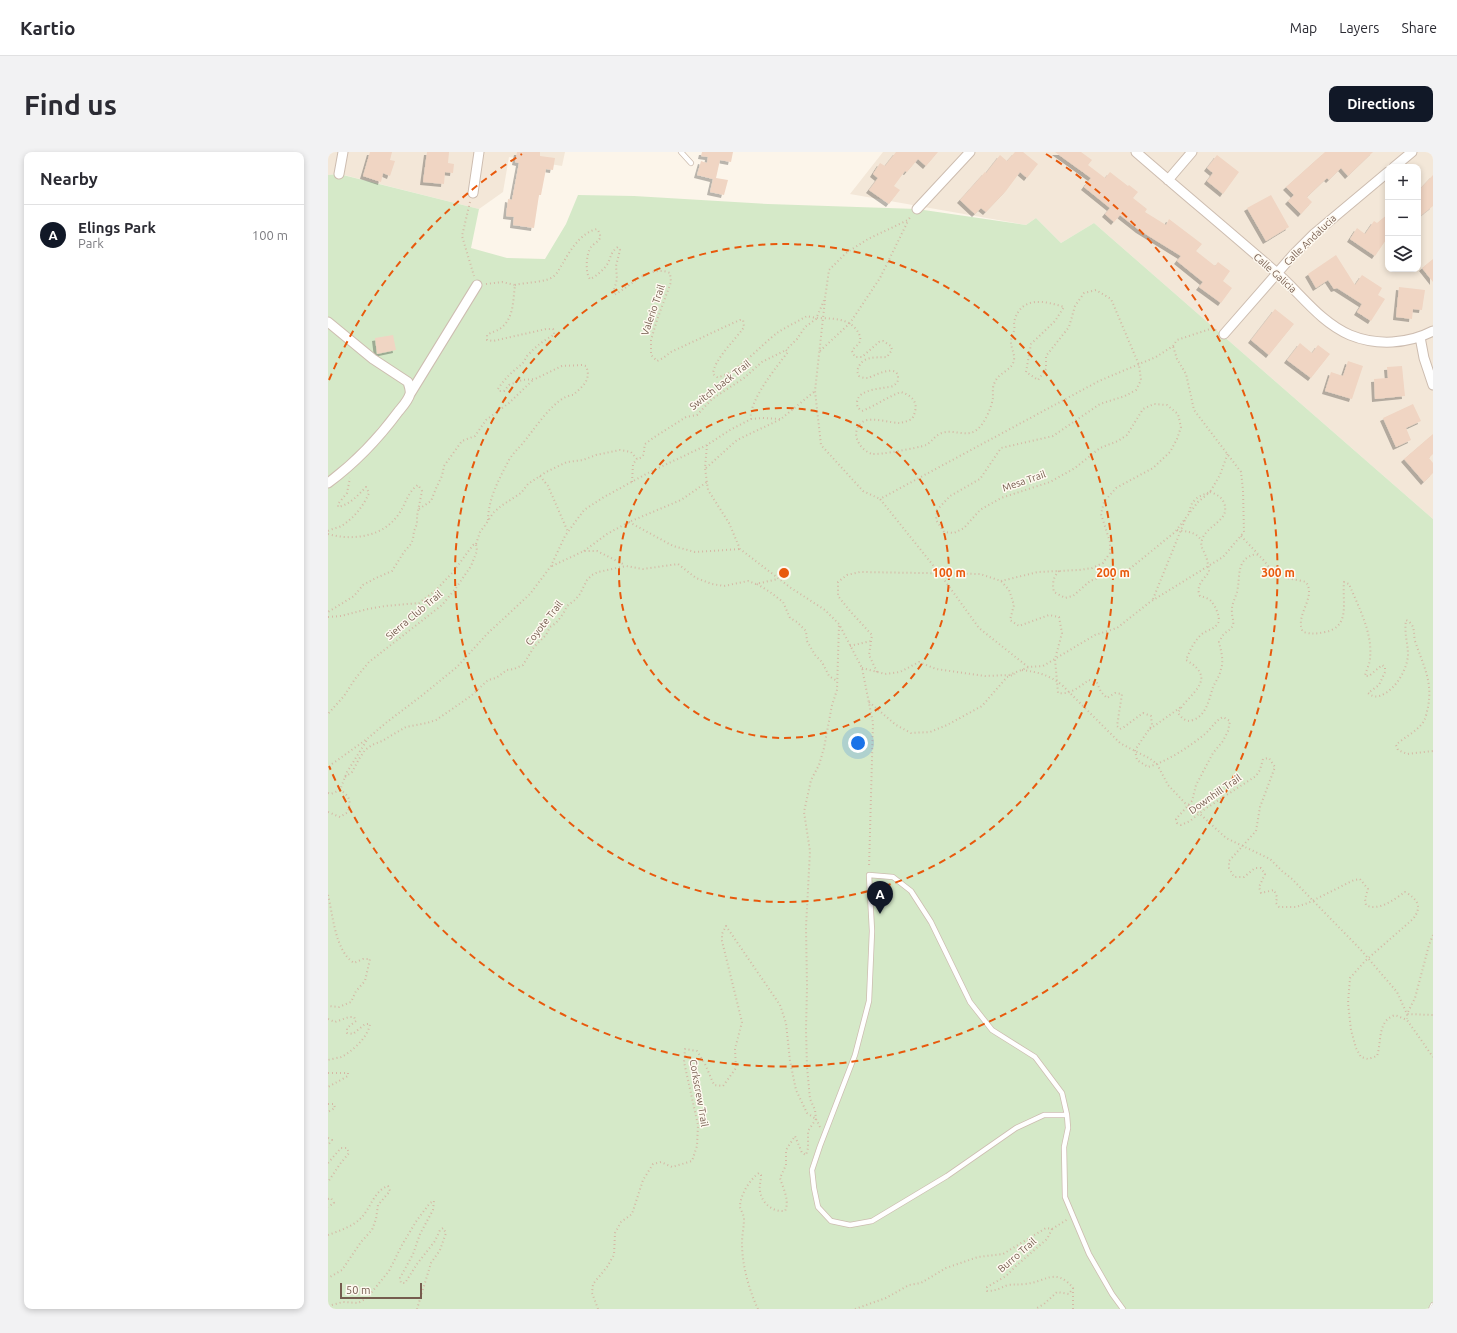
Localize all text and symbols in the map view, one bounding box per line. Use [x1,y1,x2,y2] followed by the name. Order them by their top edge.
[20,17,76,39] text: Kartio
[1290,20,1317,36] text: Map
[1339,20,1379,36] text: Layers
[1401,20,1437,36] text: Share
[1329,86,1433,122] button: Directions
[24,89,117,120] text: Find us
[1385,164,1421,272] map controls
[1385,164,1421,200] button: +
[40,169,98,188] text: Nearby
[1385,200,1421,236] button: −
[1282,212,1338,268] street label: Calle Andalucia
[78,219,156,236] text: Elings Park
[48,228,58,242] text: A
[252,228,288,242] text: 100 m
[78,236,104,250] text: Park
[1385,236,1421,272] button: layers
[1251,251,1299,295] street label: Calle Galicia
[639,283,667,337] street label: Valerio Trail
[687,358,753,412] street label: Switch back Trail
[1001,468,1048,494] street label: Mesa Trail
[777,566,791,580] centre of rings
[932,566,966,579] text: 100 m
[1096,566,1130,579] text: 200 m
[1261,566,1295,579] text: 300 m
[384,588,445,642] street label: Sierra Club Trail
[523,598,565,647] street label: Coyote Trail
[848,733,868,753] your location
[1187,772,1244,816] street label: Downhill Trail
[867,881,893,914] pin: A
[688,1058,710,1128] street label: Corkscrew Trail
[996,1235,1039,1275] street label: Burro Trail
[340,1281,422,1300] scale bar
[346,1284,370,1296] text: 50 m

